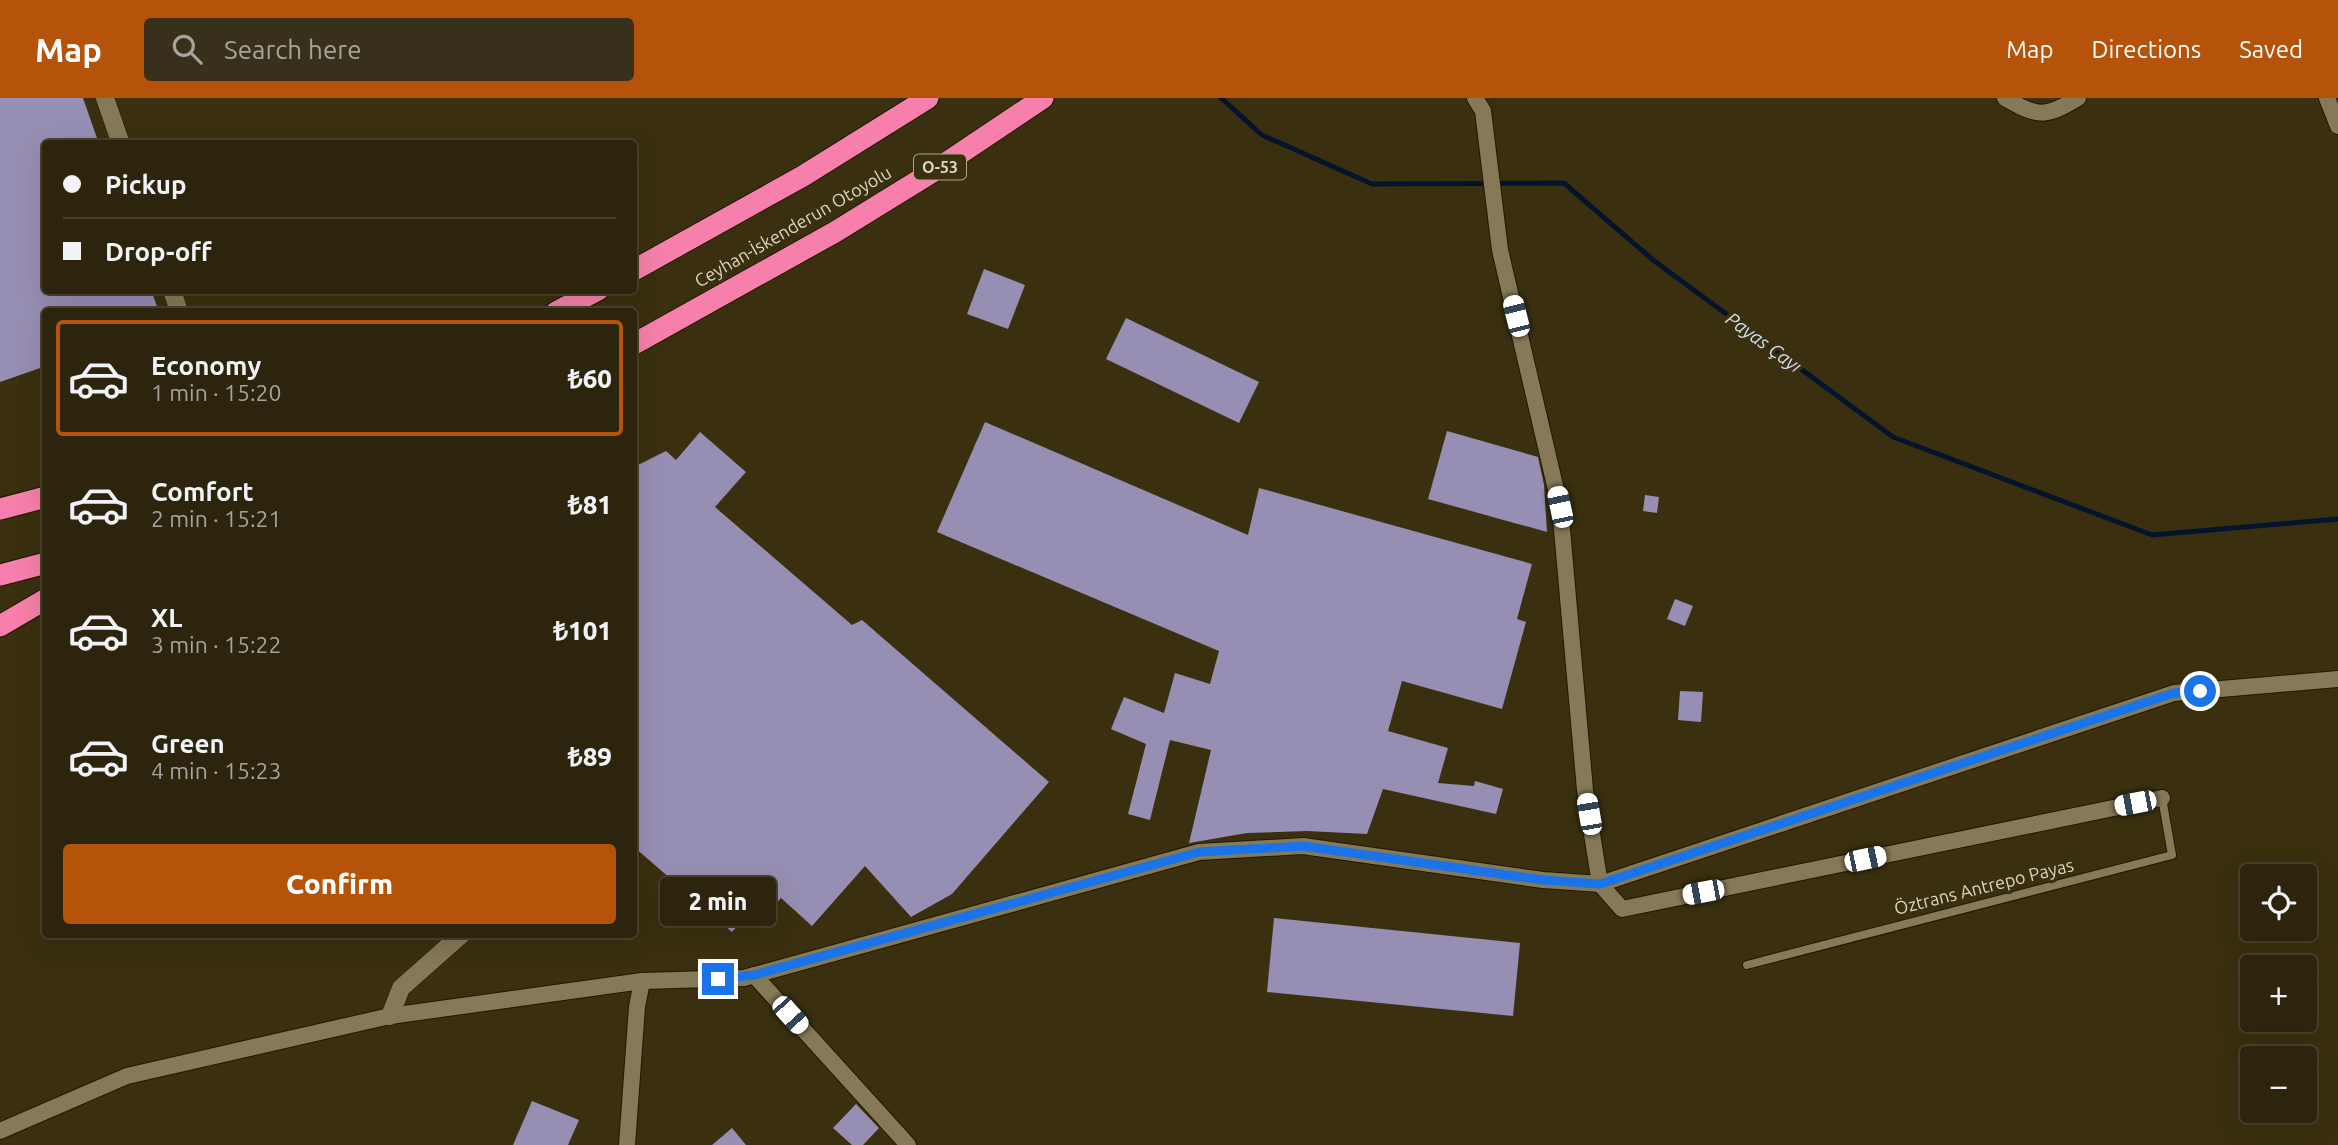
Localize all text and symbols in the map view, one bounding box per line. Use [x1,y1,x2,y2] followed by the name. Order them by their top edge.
[144,18,634,81] search box
[168,30,206,68] icon: search
[35,31,102,68] text: Map
[224,35,362,64] text: Search here
[2006,36,2053,63] text: Map
[2091,36,2201,63] text: Directions
[2239,36,2303,63] text: Saved
[914,155,966,180] road number: O-53
[691,162,894,291] street label: Ceyhan-İskenderun Otoyolu
[105,170,187,199] text: Pickup
[105,237,212,266] text: Drop-off
[1501,293,1532,339] car
[1722,307,1806,377] water label: Payas Çayı
[67,347,130,410] icon: car
[151,351,261,380] text: Economy
[568,364,612,393] text: ₺60
[151,380,282,405] text: 1 min · 15:20
[67,473,130,536] icon: car
[151,477,254,506] text: Comfort
[1546,484,1575,530] car
[568,490,612,519] text: ₺81
[151,506,282,531] text: 2 min · 15:21
[67,599,130,662] icon: car
[151,603,182,632] text: XL
[553,616,612,645] text: ₺101
[151,632,282,657] text: 3 min · 15:22
[2184,675,2216,707] route start
[67,725,130,788] icon: car
[151,729,225,758] text: Green
[568,742,612,771] text: ₺89
[151,758,282,783] text: 4 min · 15:23
[2113,789,2158,817] car
[1576,791,1603,837] car
[63,844,616,924] button: Confirm
[1843,844,1888,874] car
[1892,854,2076,918] street label: Öztrans Antrepo Payas
[2240,864,2317,1123] map controls
[2240,864,2317,941] button: locate
[660,878,776,926] callout: 2 min
[1681,878,1726,906] car
[689,889,747,914] text: 2 min
[2240,955,2317,1032] button: +
[702,963,734,995] route end
[769,992,812,1038] car
[2240,1046,2317,1123] button: −

